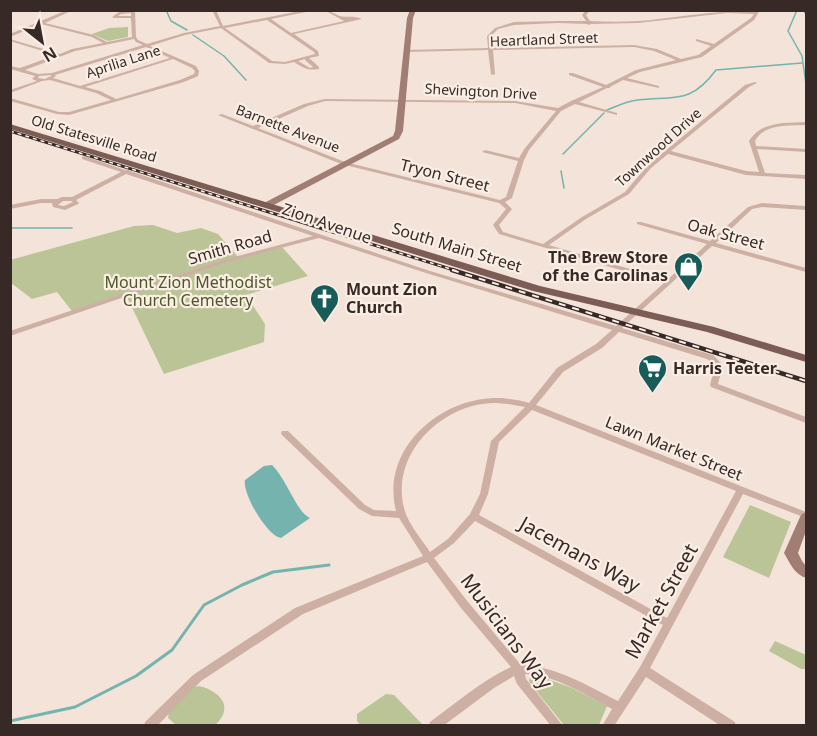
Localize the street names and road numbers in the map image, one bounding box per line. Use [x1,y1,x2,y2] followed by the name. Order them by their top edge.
[489,28,599,50] street label: Heartland Street
[83,40,163,82] street label: Aprilia Lane
[424,79,538,103] street label: Shevington Drive
[233,99,343,157] street label: Barnette Avenue
[611,103,705,191] street label: Townwood Drive
[29,110,159,166] street label: Old Statesville Road
[398,153,492,197] street label: Tryon Street
[279,197,375,249] street label: Zion Avenue
[685,213,767,255] street label: Oak Street
[389,217,525,277] street label: South Main Street
[186,225,274,269] street label: Smith Road
[602,410,746,486] street label: Lawn Market Street
[513,509,646,599] street label: Jacemans Way
[618,539,704,663] street label: Market Street
[455,568,560,695] street label: Musicians Way

